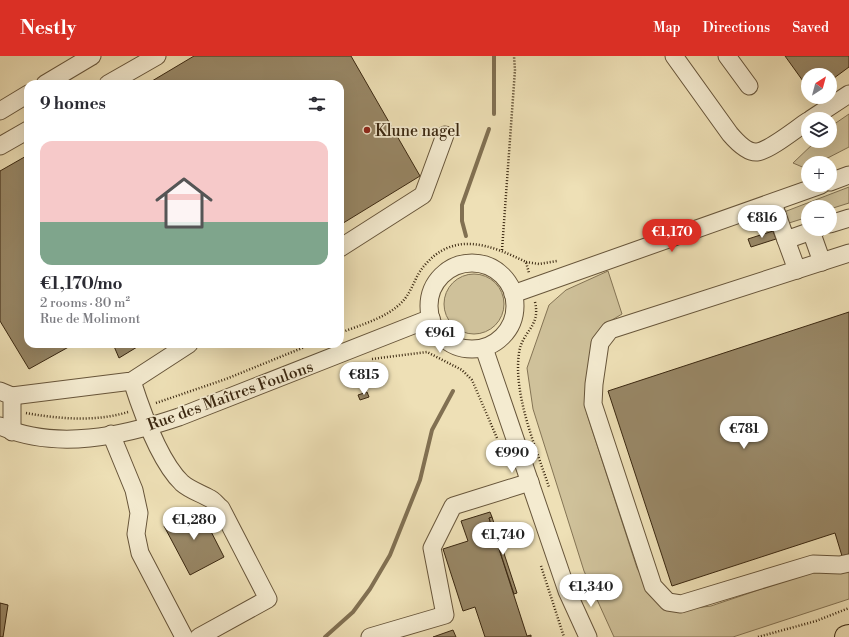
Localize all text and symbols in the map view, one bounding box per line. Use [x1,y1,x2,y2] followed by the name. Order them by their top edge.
[20,16,76,40] text: Nestly
[653,19,681,37] text: Map
[703,19,770,37] text: Directions
[792,19,829,37] text: Saved
[801,68,837,104] north arrow
[801,68,837,236] map controls
[40,93,106,115] text: 9 homes
[306,93,328,115] icon: filters
[801,112,837,148] button: layers
[375,121,460,141] place label: Klune nagel
[362,125,372,135] marker: Klune nagel
[801,156,837,192] button: +
[148,167,220,239] icon: home
[801,200,837,236] button: −
[738,205,786,239] pin: €816
[747,210,777,226] text: €816
[639,219,705,253] pin: €1,170
[651,224,693,240] text: €1,170
[40,273,123,295] text: €1,170/mo
[40,295,130,311] text: 2 rooms · 80 m²
[40,311,140,327] text: Rue de Molimont
[416,320,464,354] pin: €961
[425,325,455,341] text: €961
[145,357,316,435] street label: Rue des Maîtres Foulons
[340,362,388,396] pin: €815
[349,367,379,383] text: €815
[720,416,768,450] pin: €781
[729,421,759,437] text: €781
[488,440,536,474] pin: €990
[495,445,529,461] text: €990
[161,507,227,541] pin: €1,280
[172,512,216,528] text: €1,280
[470,522,536,556] pin: €1,740
[481,527,525,543] text: €1,740
[558,574,624,608] pin: €1,340
[568,579,614,595] text: €1,340

